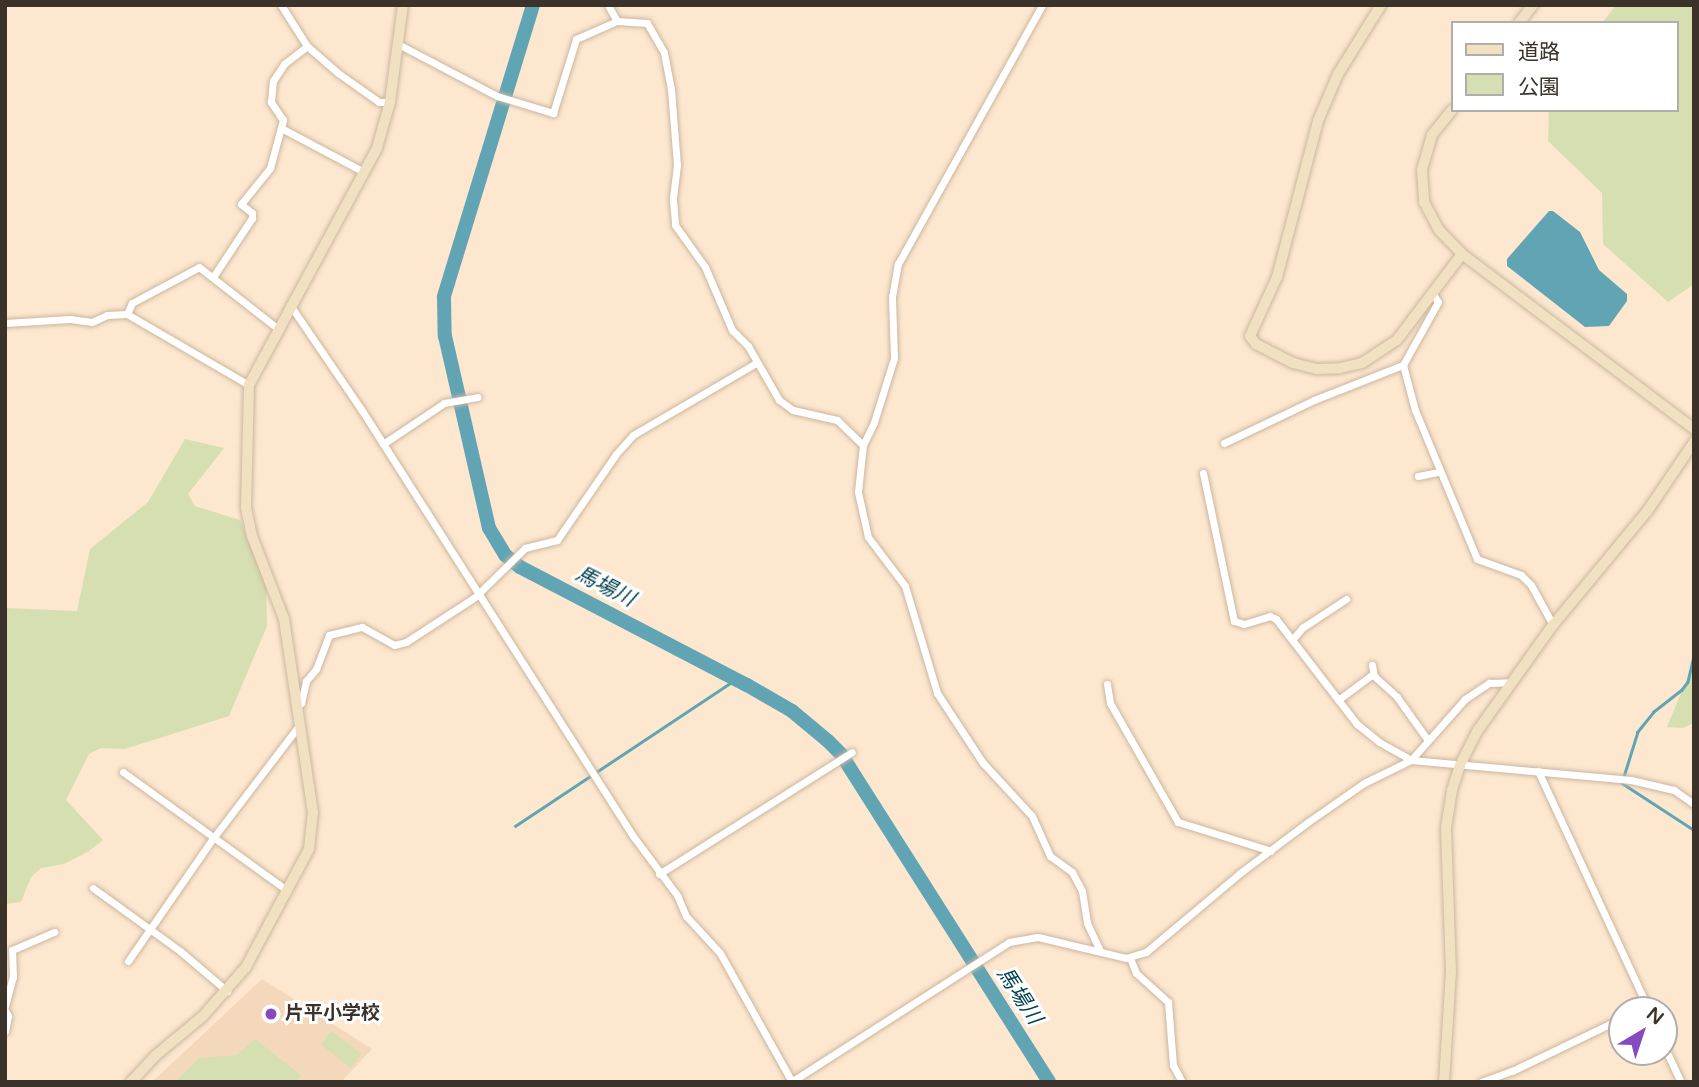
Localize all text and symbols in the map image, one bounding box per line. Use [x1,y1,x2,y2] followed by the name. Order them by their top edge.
[1450,21,1678,112] legend
[1518,40,1560,65] text: 道路
[1518,75,1560,100] text: 公園
[571,561,639,613] water label: 馬場川
[991,963,1047,1029] water label: 馬場川
[1608,996,1678,1066] north arrow
[285,1003,380,1025] place label: 片平小学校
[1642,1003,1668,1030] text: N
[263,1006,279,1022] marker: 片平小学校

